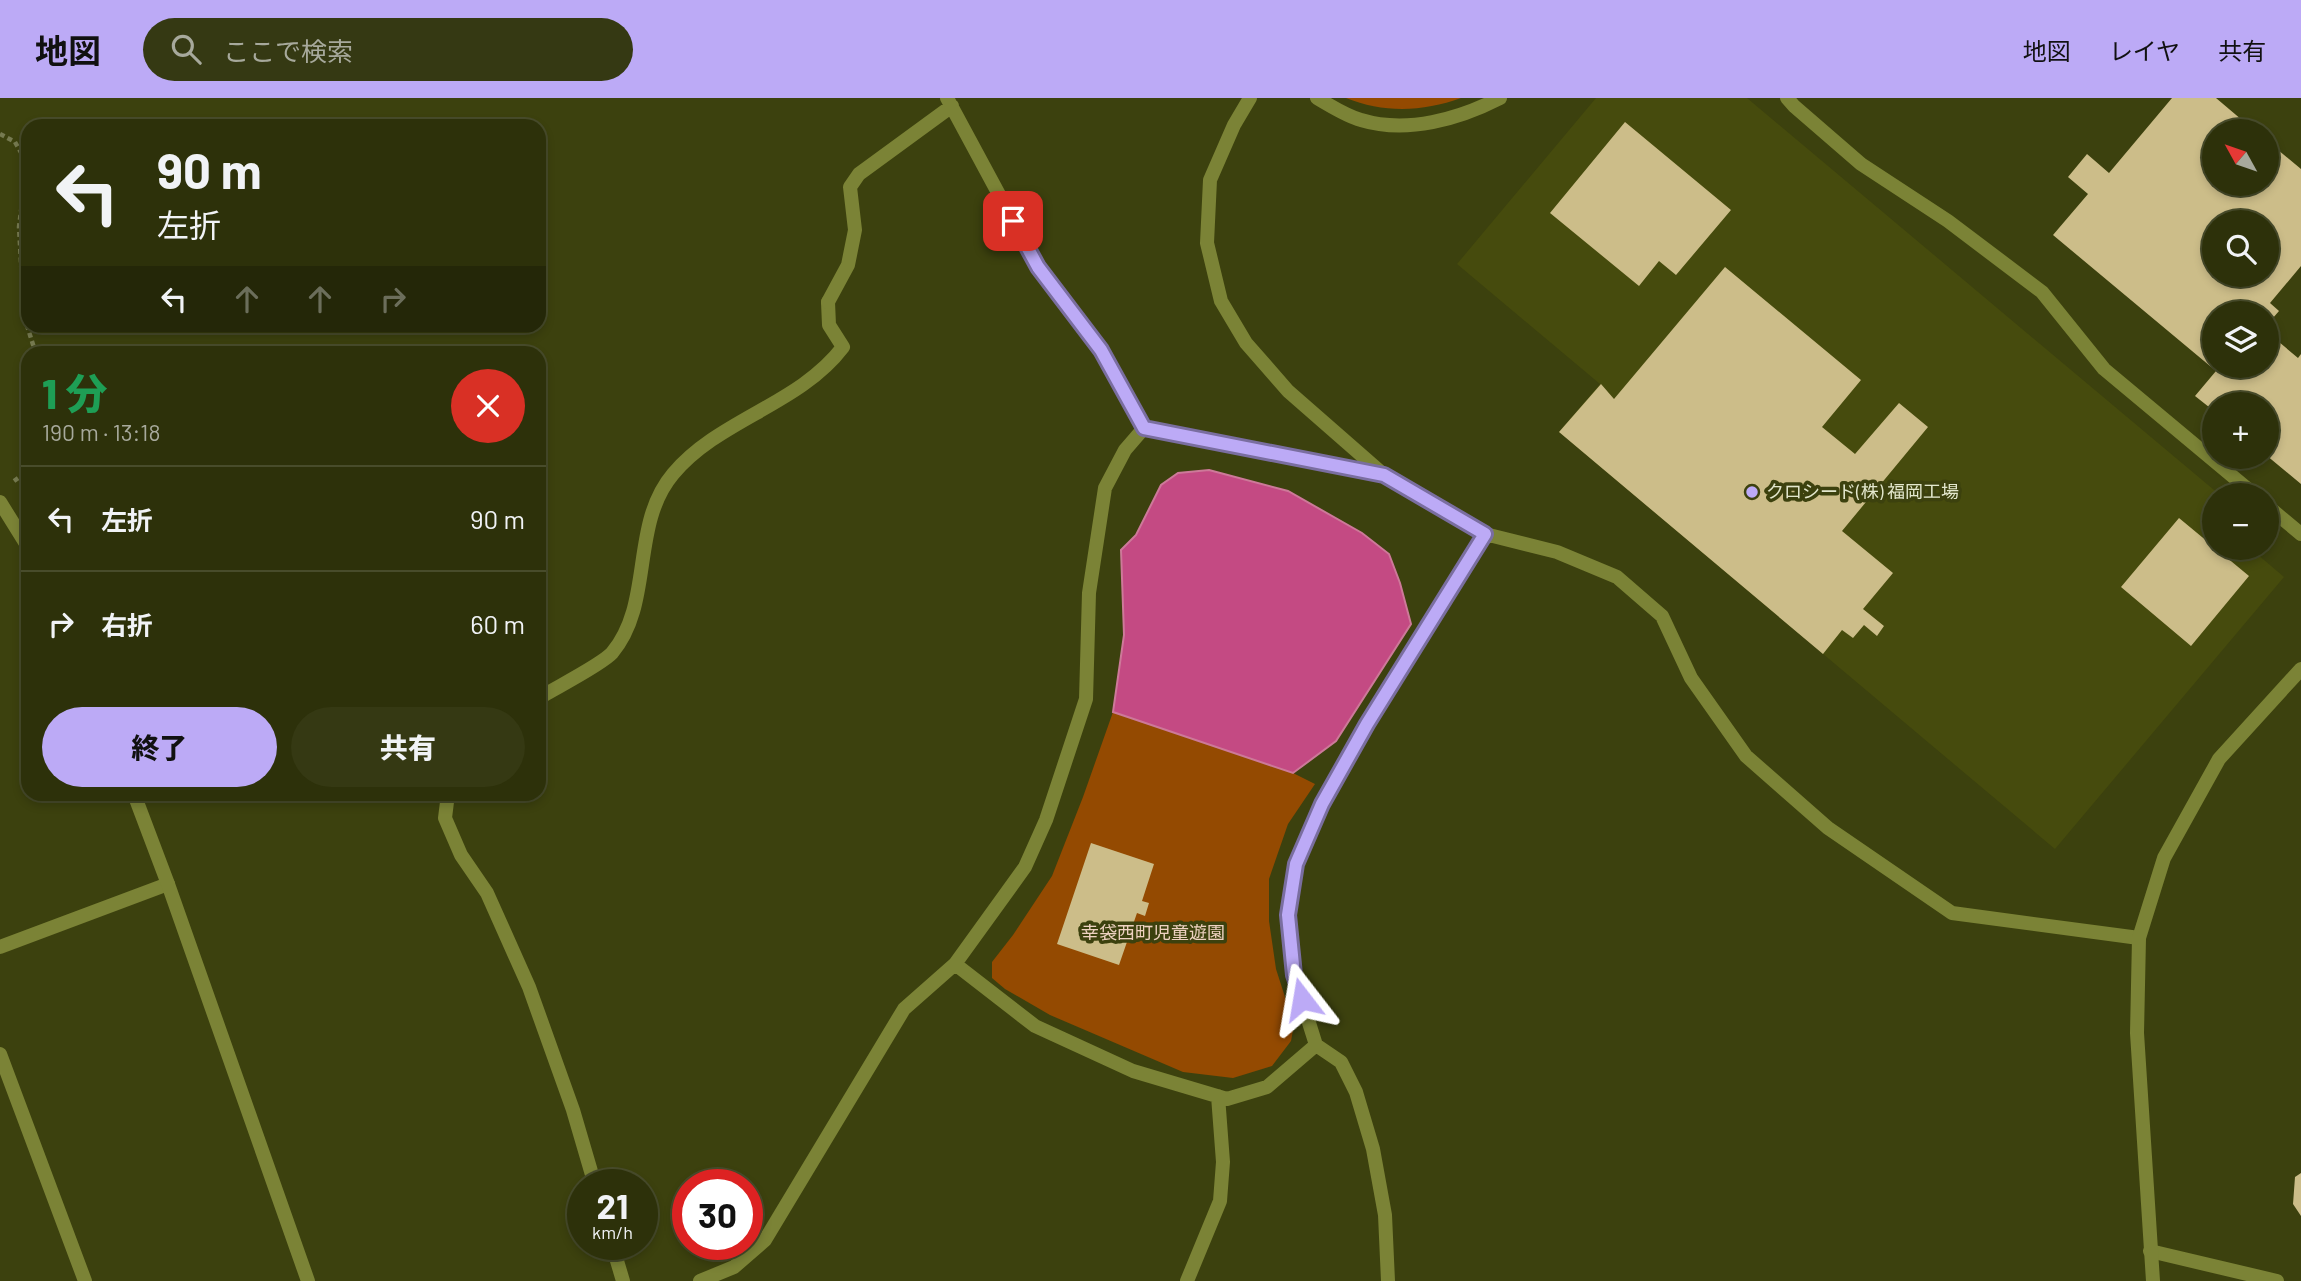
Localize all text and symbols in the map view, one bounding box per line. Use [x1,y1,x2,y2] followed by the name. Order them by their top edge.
[143,18,633,81] search box
[35,30,101,70] text: 地図
[167,30,205,68] icon: search
[223,35,353,66] text: ここで検索
[2023,36,2071,65] text: 地図
[2109,36,2180,65] text: レイヤ
[2218,36,2266,65] text: 共有
[2202,119,2278,196] north arrow
[2202,119,2279,560] map controls
[157,140,262,199] text: 90 m
[42,147,133,238] icon: left
[983,191,1043,251] pin
[994,202,1032,240] icon: arrive
[157,205,221,243] text: 左折
[2202,210,2279,287] button: search
[155,280,193,318] icon: left
[228,280,266,318] icon: ahead
[301,280,339,318] icon: ahead
[374,280,412,318] icon: right
[2202,301,2279,378] button: layers
[42,367,107,417] text: 1 分
[451,369,525,443] button: close
[2202,392,2279,469] button: +
[42,418,160,446] text: 190 m · 13:18
[1766,480,1959,502] place label: クロシード(株) 福岡工場
[2202,483,2279,560] button: −
[1744,484,1760,500] marker: クロシード(株) 福岡工場
[42,500,80,538] icon: left
[470,503,525,534] text: 90 m
[101,504,153,535] text: 左折
[42,605,80,643] icon: right
[470,608,525,639] text: 60 m
[101,609,153,640] text: 右折
[42,707,277,787] button: 終了
[291,707,525,787] button: 共有
[1081,921,1225,943] park label: 幸袋西町児童遊園
[1265,962,1339,1036] position arrow
[672,1169,763,1260] speed limit sign: 30
[597,1184,628,1226] text: 21
[592,1221,633,1243] text: km/h

